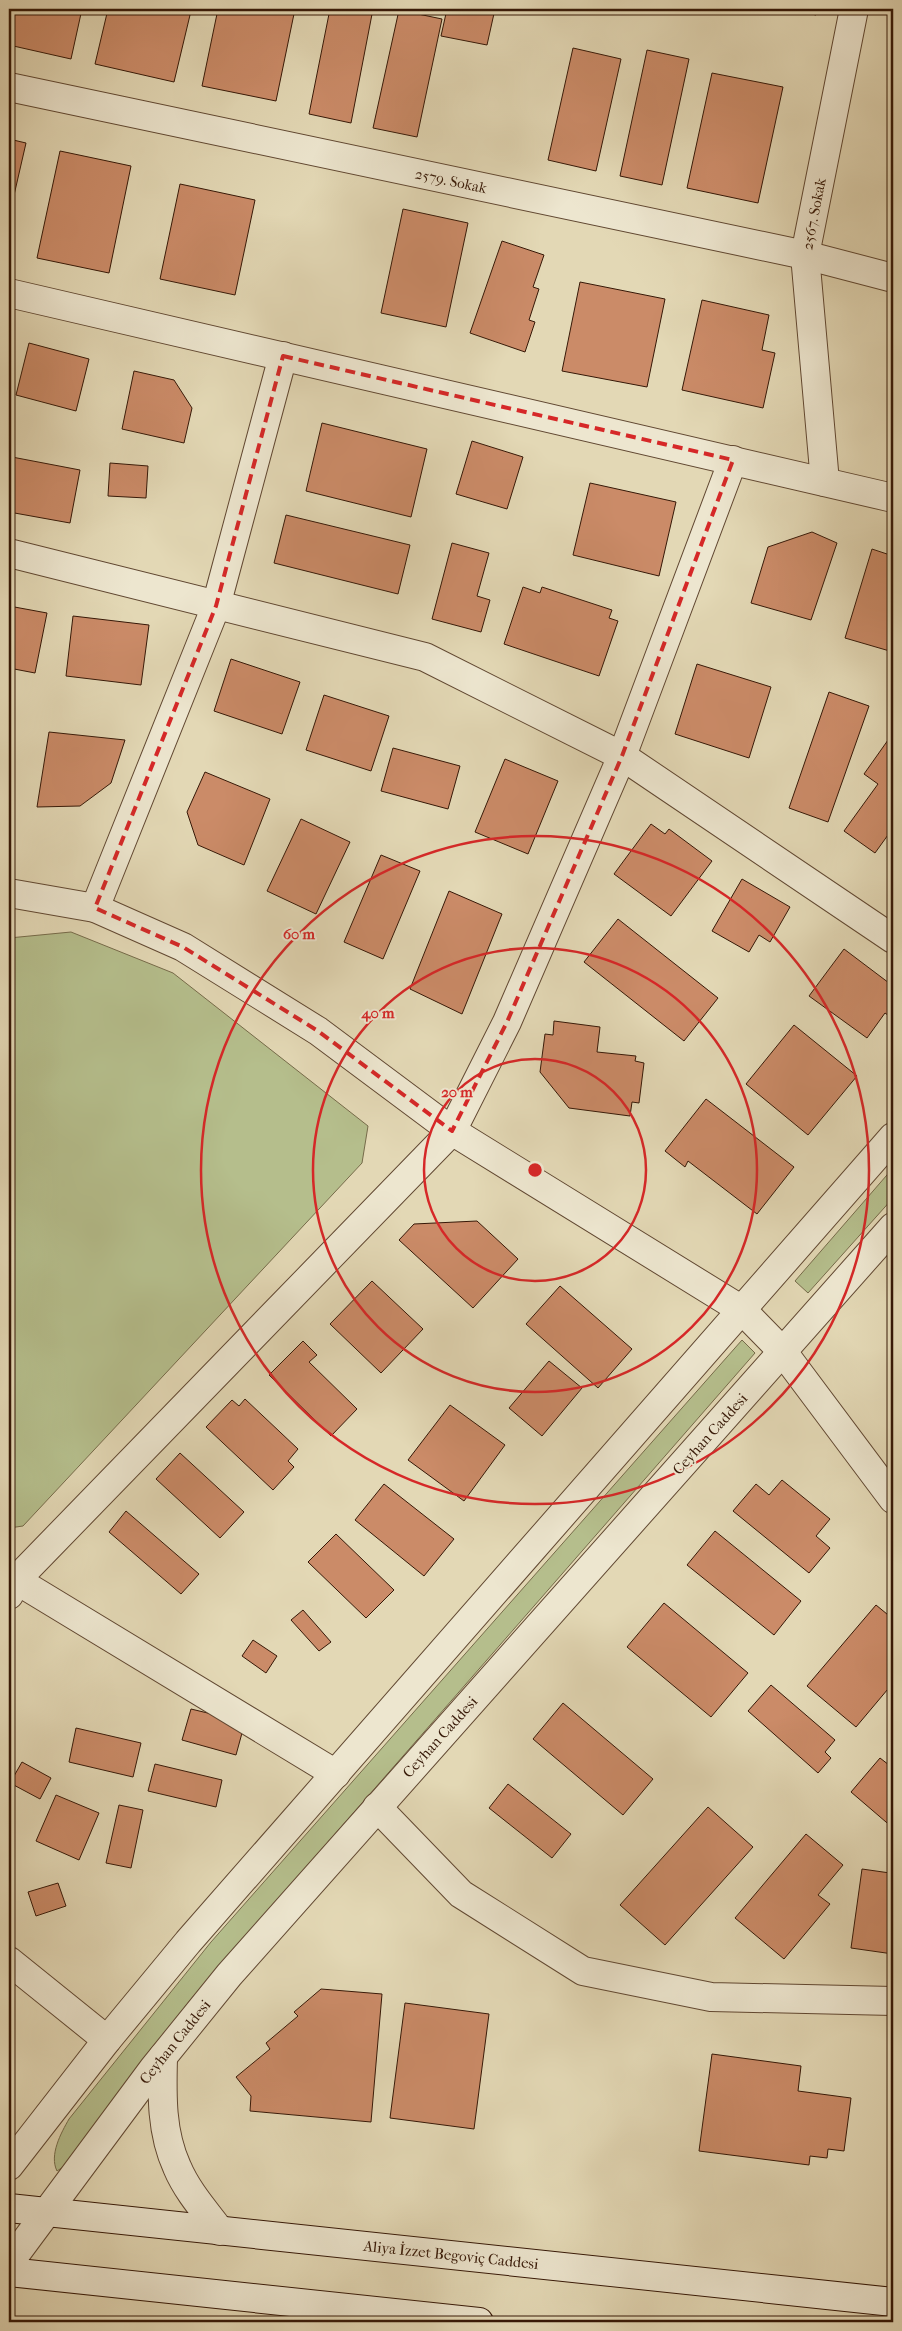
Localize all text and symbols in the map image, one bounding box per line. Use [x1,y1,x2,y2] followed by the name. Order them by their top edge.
[413,165,489,197] street label: 2579. Sokak
[798,176,830,252] street label: 2567. Sokak
[283,925,316,943] text: 60 m
[361,1004,395,1022] text: 40 m
[441,1083,473,1101] text: 20 m
[526,1161,544,1179] centre of rings
[669,1389,752,1478] street label: Ceyhan Caddesi
[399,1692,482,1781] street label: Ceyhan Caddesi
[136,1996,215,2088] street label: Ceyhan Caddesi
[362,2237,540,2273] street label: Aliya İzzet Begoviç Caddesi

